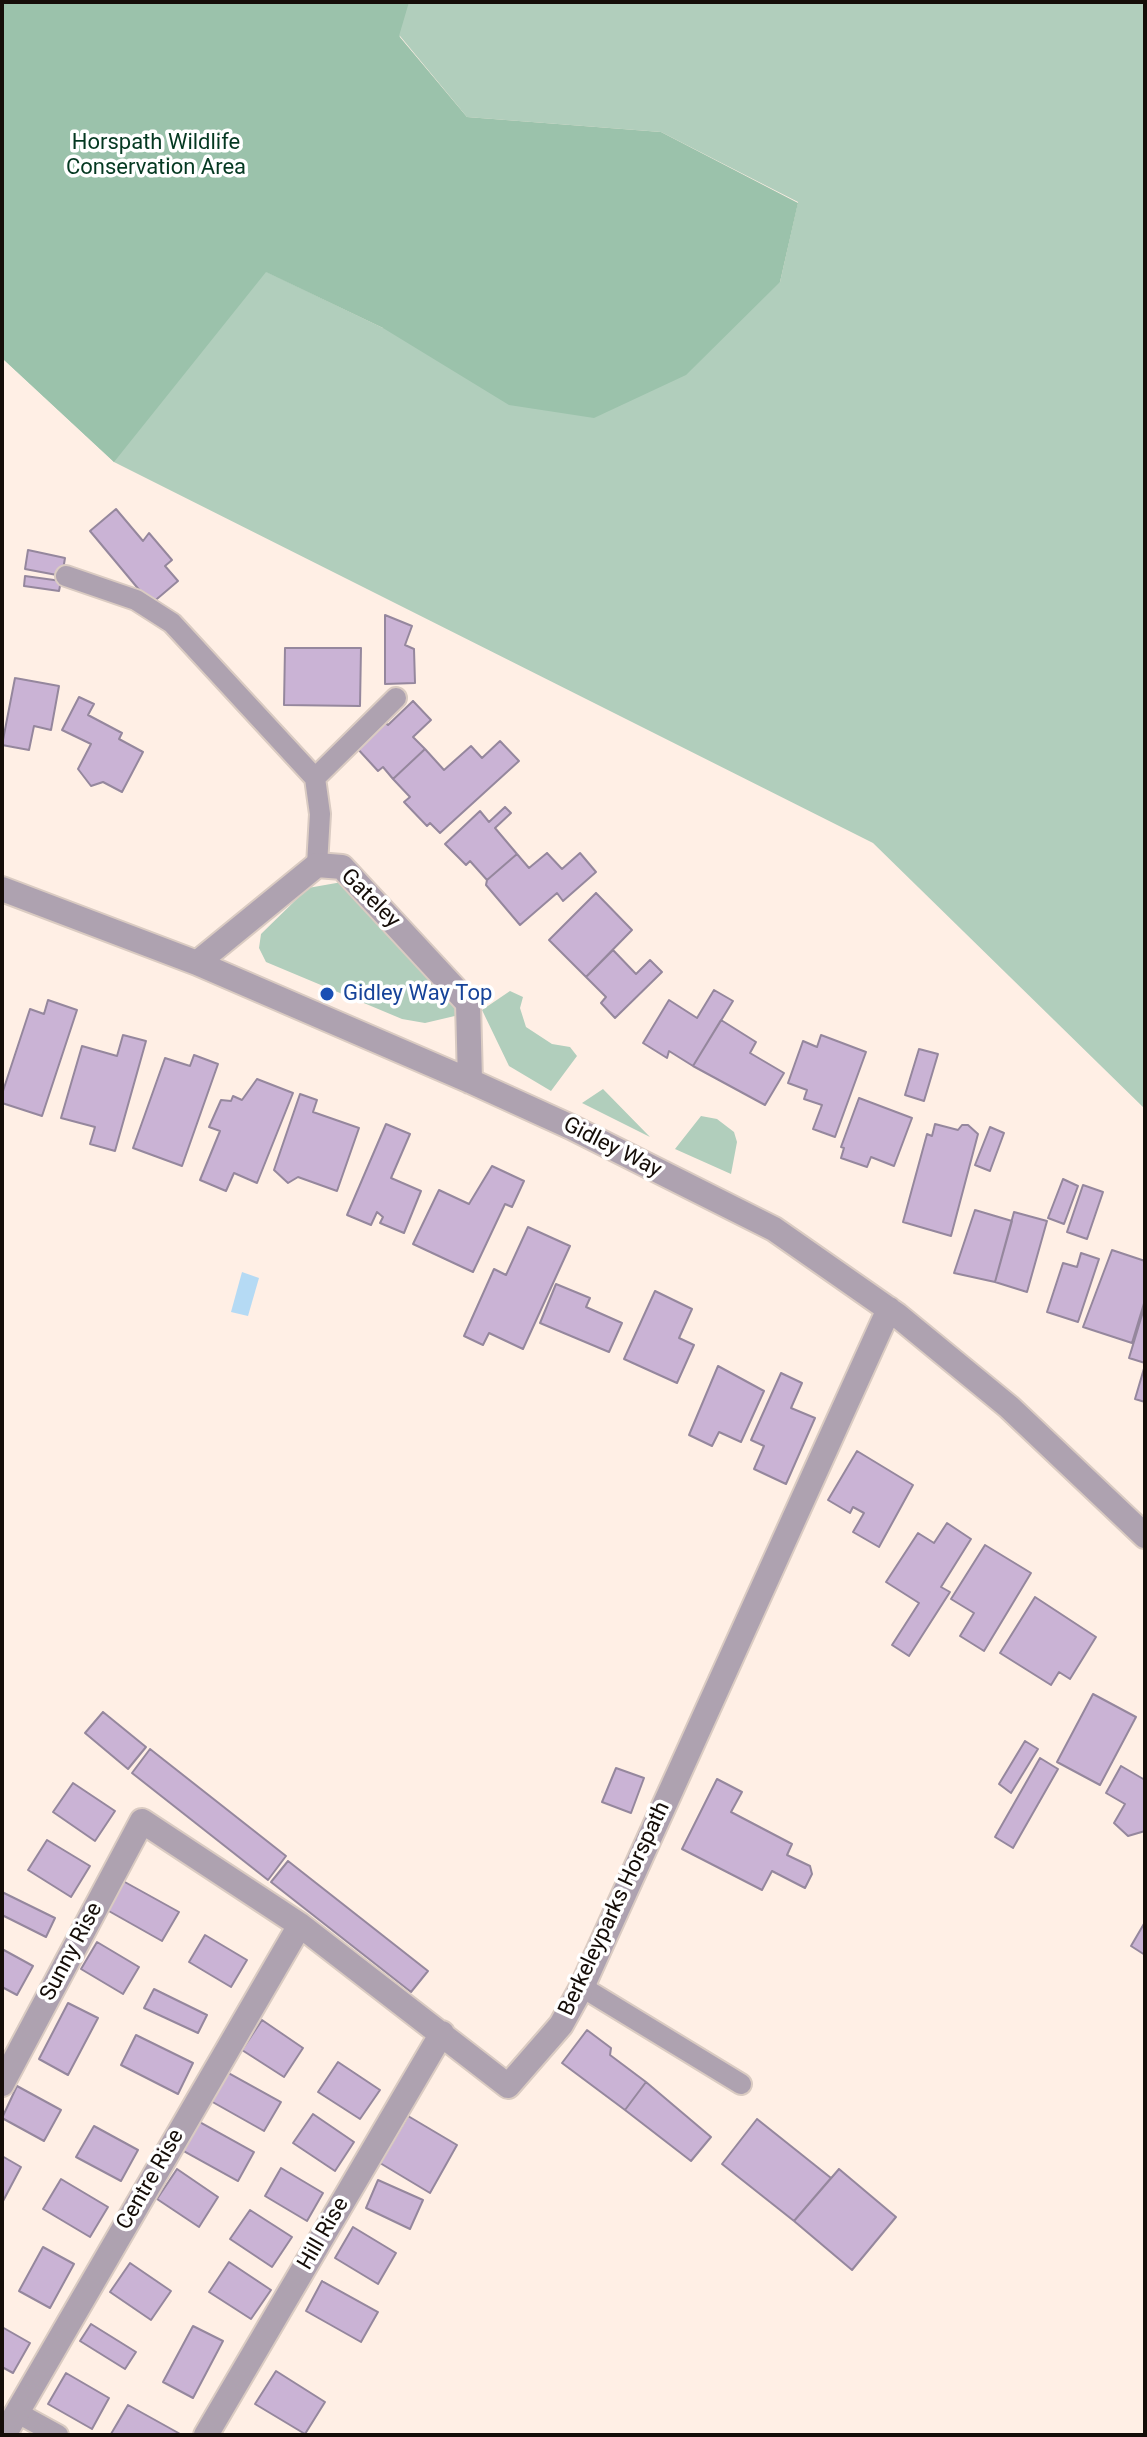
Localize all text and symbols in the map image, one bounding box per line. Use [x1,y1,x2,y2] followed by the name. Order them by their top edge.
[66,130,246,182] park label: Horspath Wildlife Conservation Area
[335,864,405,934] street label: Gateley
[343,981,492,1007] place label: Gidley Way Top
[318,985,336,1003] marker: Gidley Way Top
[558,1112,666,1184] street label: Gidley Way
[554,1798,676,2020] street label: Berkeleyparks Horspath
[35,1898,109,2006] street label: Sunny Rise
[112,2125,190,2235] street label: Centre Rise
[293,2193,355,2275] street label: Hill Rise

